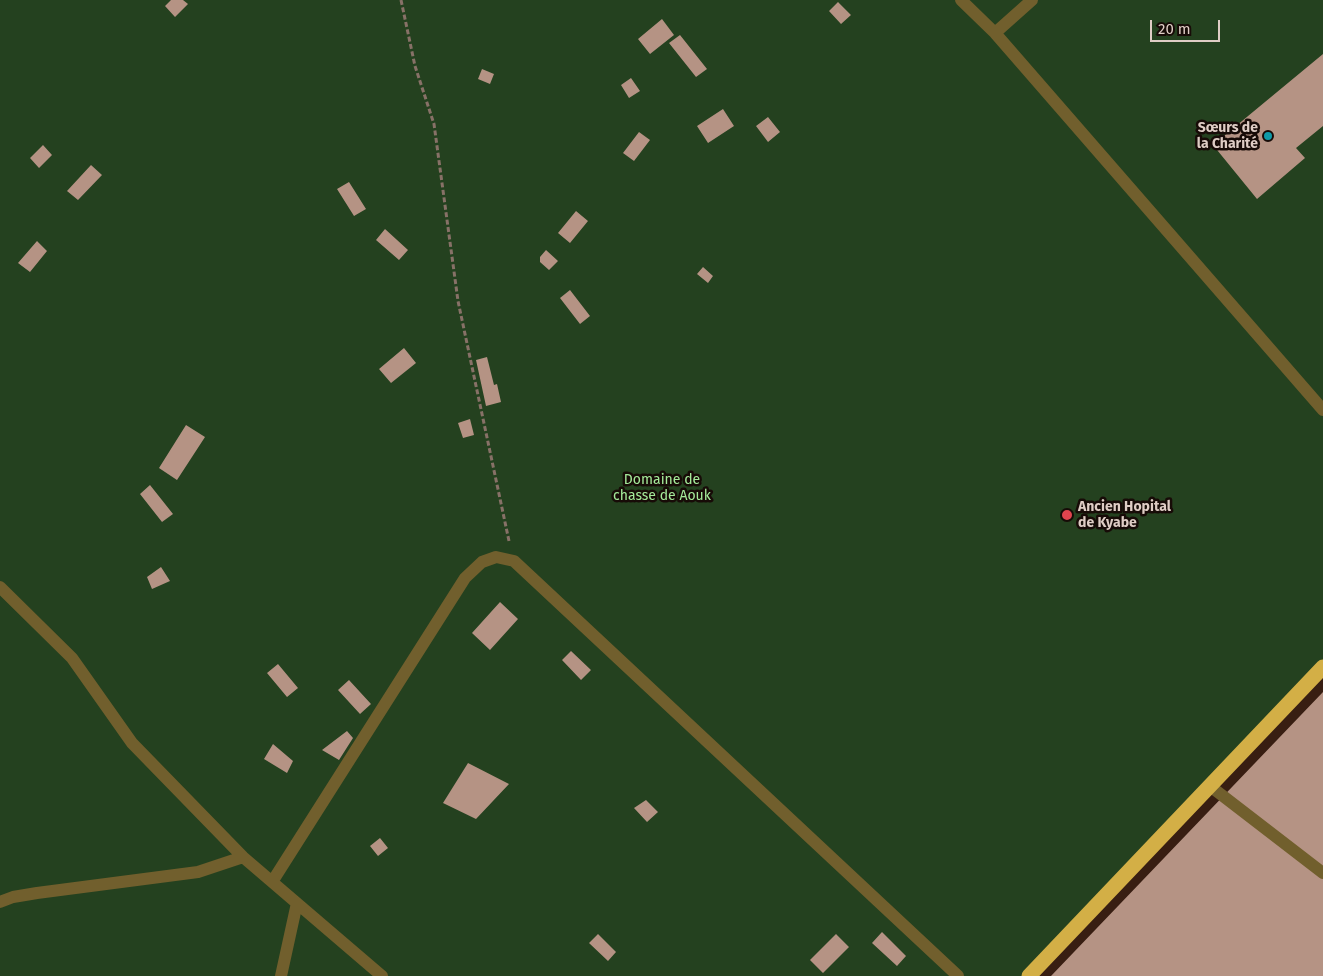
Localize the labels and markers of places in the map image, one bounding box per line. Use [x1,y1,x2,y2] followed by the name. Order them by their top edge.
[1197,120,1258,152] place label: Sœurs de la Charité
[1262,130,1274,142] marker: Sœurs de la Charité
[1078,499,1171,532] place label: Ancien Hopital de Kyabe
[1060,508,1074,522] marker: Ancien Hopital de Kyabe

